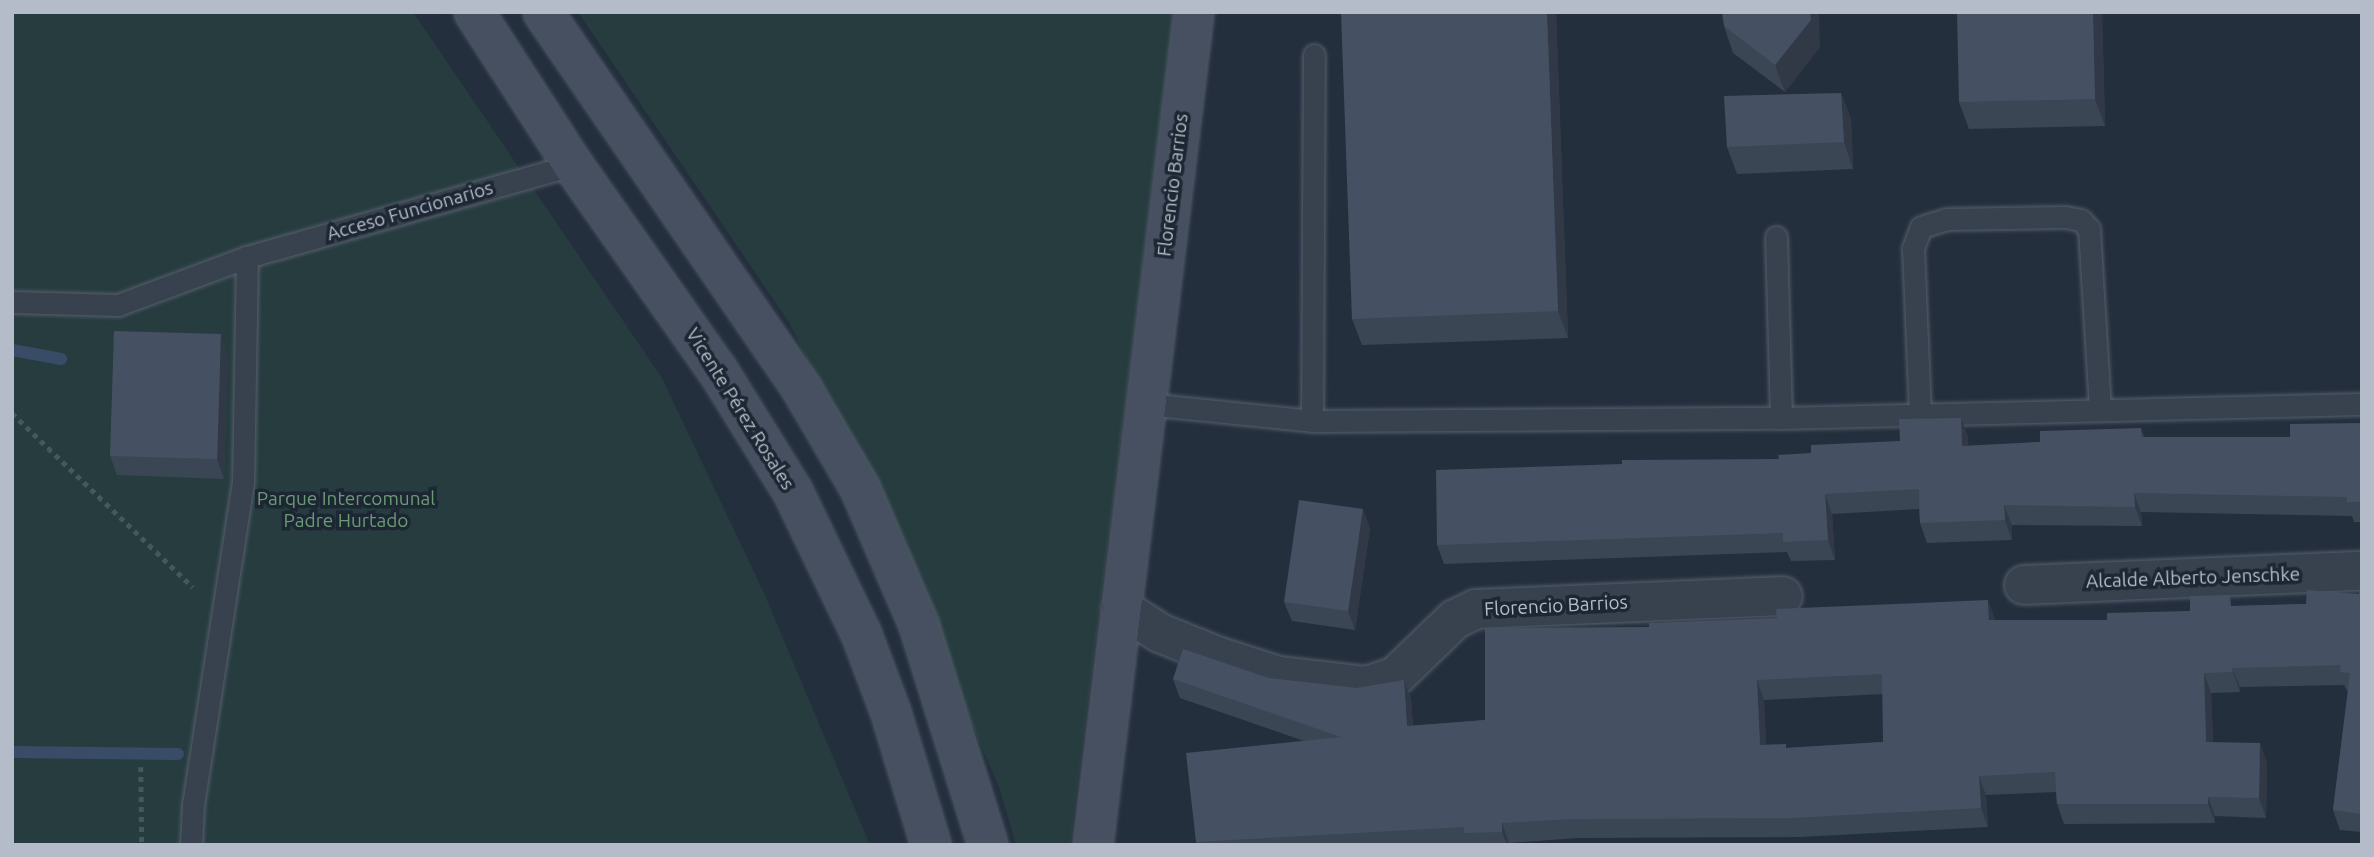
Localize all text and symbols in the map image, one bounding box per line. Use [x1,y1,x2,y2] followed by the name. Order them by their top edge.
[1153,112,1193,258] street label: Florencio Barrios
[324,176,496,246] street label: Acceso Funcionarios
[681,324,799,494] street label: Vicente Pérez Rosales
[257,488,435,532] park label: Parque Intercomunal Padre Hurtado
[2086,563,2300,593] street label: Alcalde Alberto Jenschke
[1484,591,1628,621] street label: Florencio Barrios

